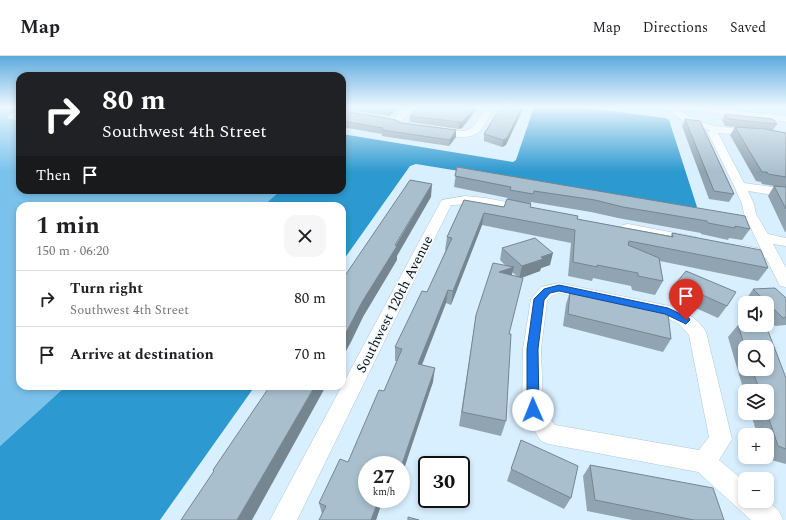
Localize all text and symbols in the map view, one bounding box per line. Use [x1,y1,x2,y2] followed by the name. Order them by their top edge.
[20,13,60,42] text: Map
[593,17,621,38] text: Map
[643,17,708,38] text: Directions
[730,17,766,38] text: Saved
[102,79,166,122] text: 80 m
[36,88,88,140] icon: right
[102,118,267,145] text: Southwest 4th Street
[36,164,71,187] text: Then
[79,164,101,186] icon: arrive
[36,208,100,244] text: 1 min
[284,215,326,257] button: close
[351,232,438,377] street label: Southwest 120th Avenue
[36,241,109,261] text: 150 m · 06:20
[70,277,143,300] text: Turn right
[669,279,703,320] pin
[675,285,697,307] icon: arrive
[294,287,326,310] text: 80 m
[36,288,58,310] icon: right
[738,296,774,508] map controls
[738,296,774,332] button: sound
[70,300,189,320] text: Southwest 4th Street
[738,340,774,376] button: search
[70,343,214,366] text: Arrive at destination
[294,343,326,366] text: 70 m
[36,344,58,366] icon: arrive
[738,384,774,420] button: layers
[512,389,554,431] position arrow
[738,428,774,464] button: +
[418,456,470,508] speed limit sign: 30
[373,462,395,492] text: 27
[738,472,774,508] button: −
[373,484,395,500] text: km/h

